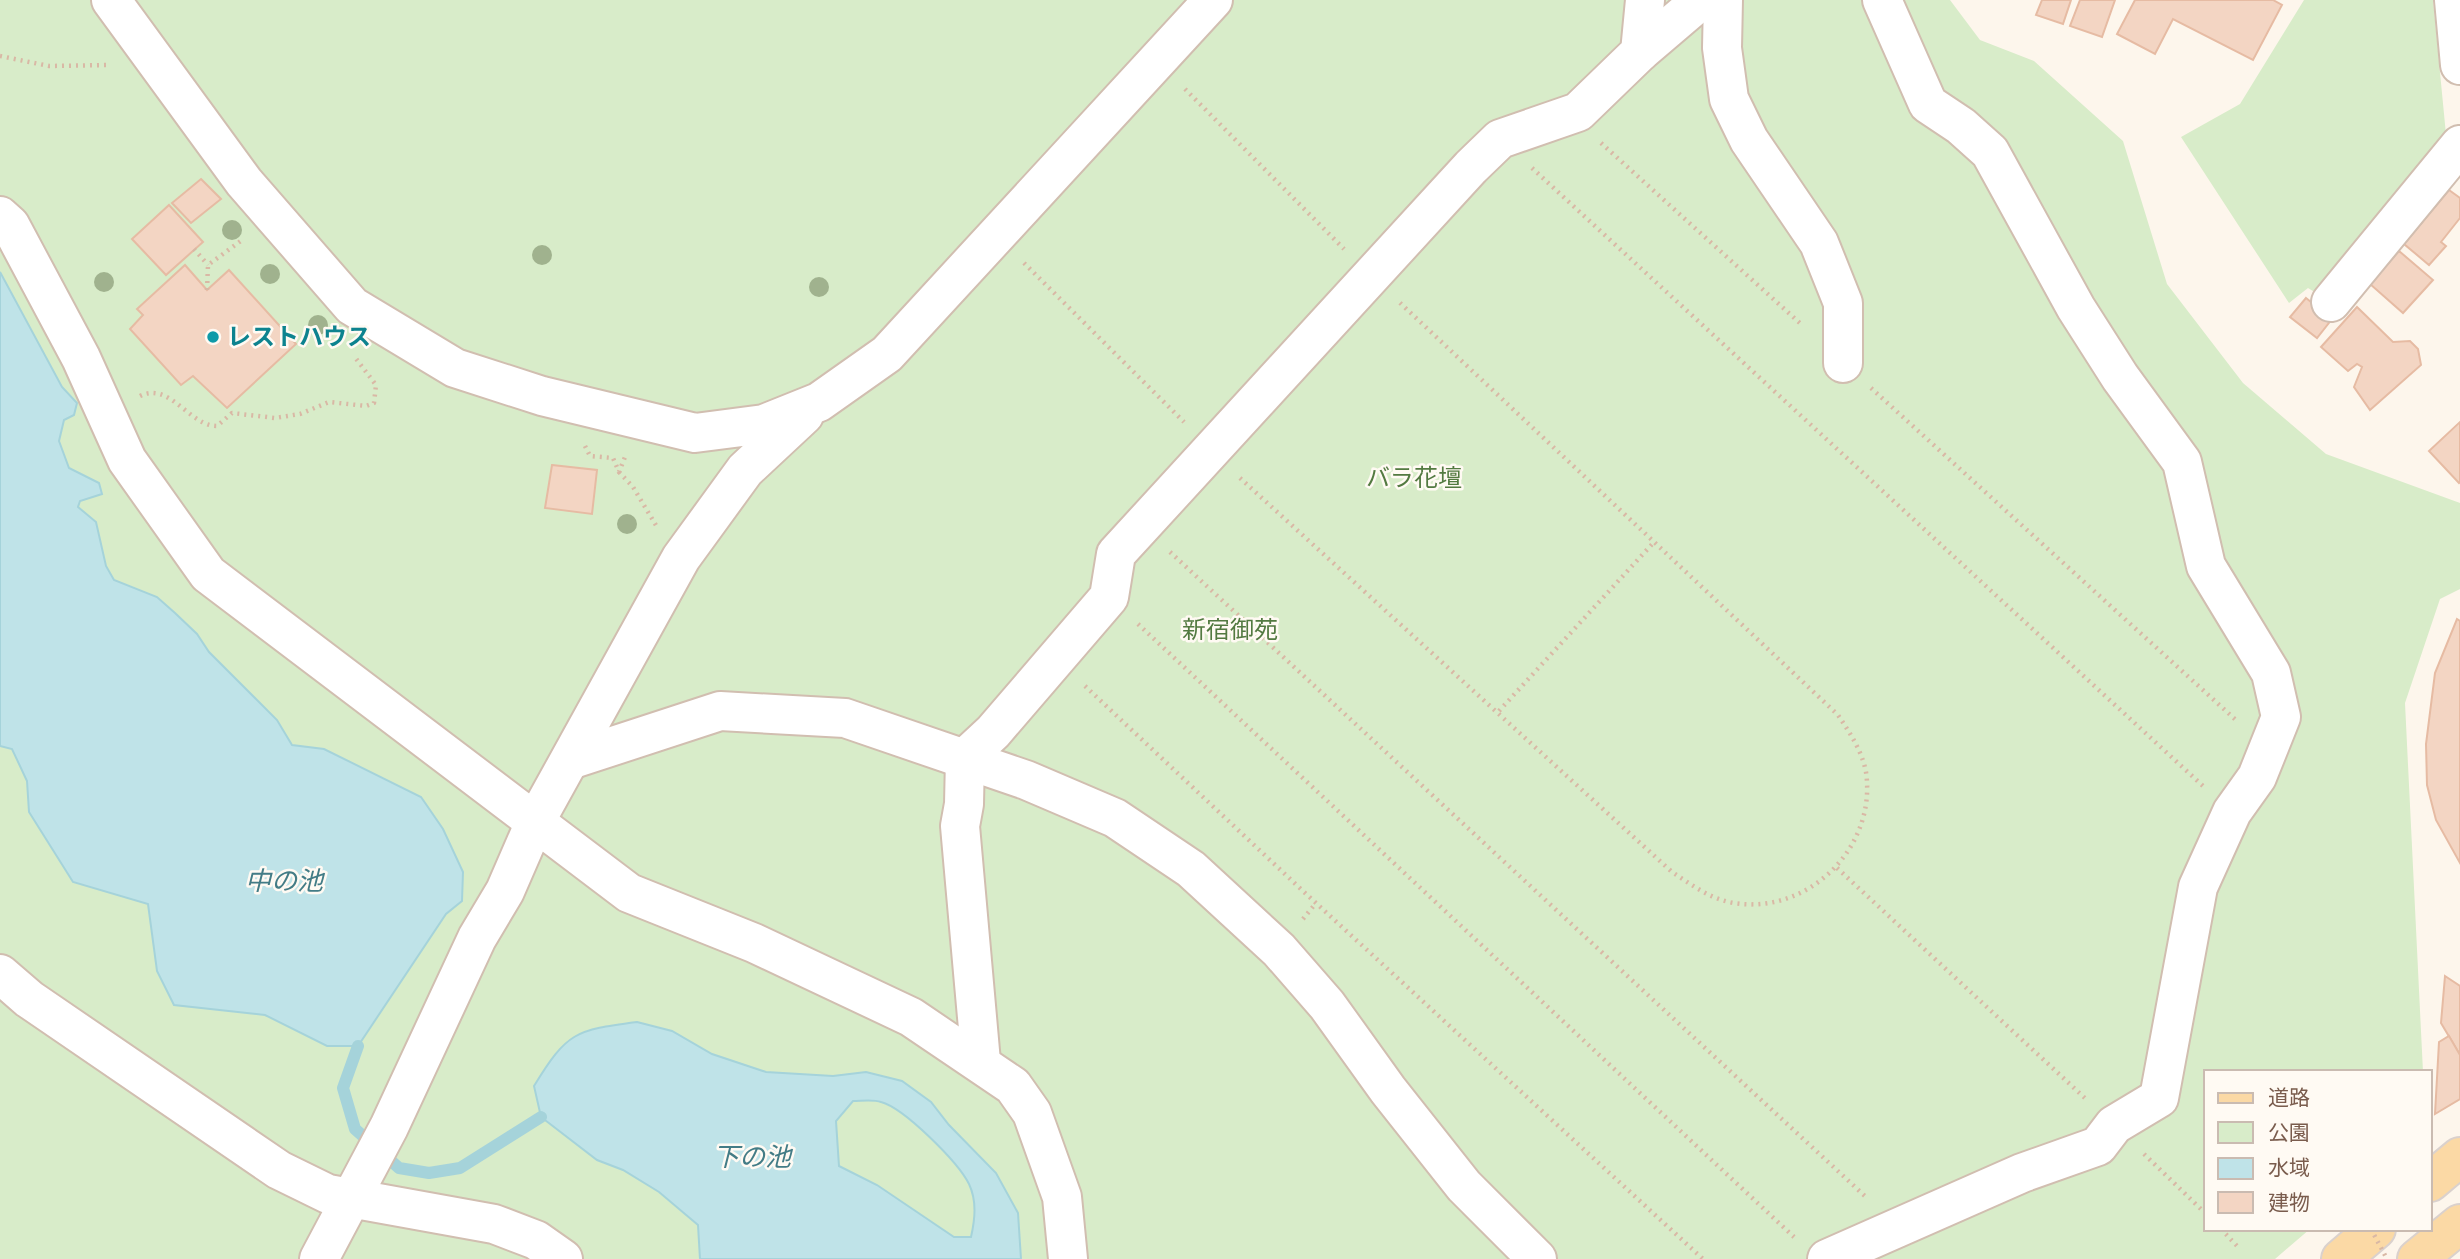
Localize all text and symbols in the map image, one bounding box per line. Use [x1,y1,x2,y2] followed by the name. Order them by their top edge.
[227,320,371,355] place label: レストハウス
[205,329,221,345] marker: レストハウス
[1366,461,1462,496] park label: バラ花壇
[1182,613,1278,648] park label: 新宿御苑
[245,863,326,900] water label: 中の池
[2204,1070,2432,1231] legend
[2268,1083,2310,1113] text: 道路
[2268,1118,2310,1148] text: 公園
[713,1139,794,1176] water label: 下の池
[2268,1153,2310,1183] text: 水域
[2268,1188,2310,1218] text: 建物

